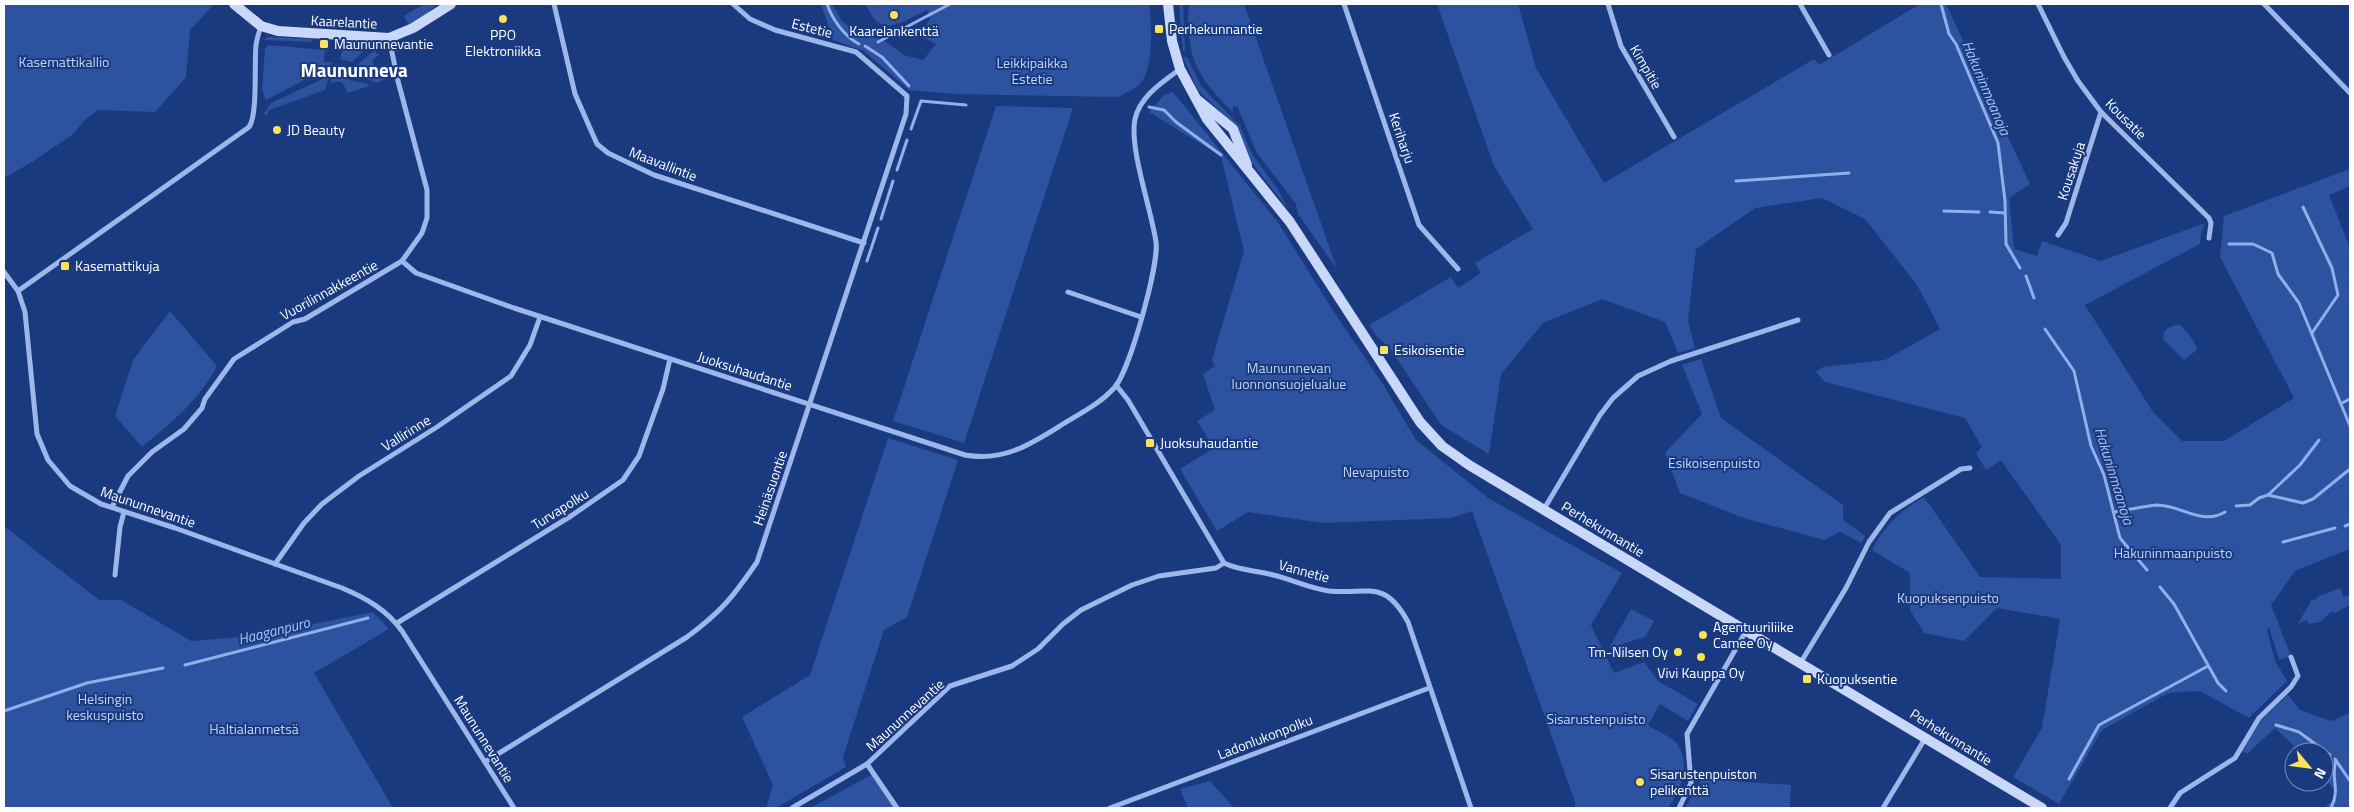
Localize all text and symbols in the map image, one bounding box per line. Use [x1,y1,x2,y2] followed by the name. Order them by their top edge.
[310,9,378,34] street label: Kaarelantie
[888,9,900,21] marker: Kaarelankenttä
[790,12,835,43] street label: Estetie
[497,13,509,25] marker: PPO Elektroniikka
[1169,18,1262,39] place label: Perhekunnantie
[849,20,939,41] place label: Kaarelankenttä
[1153,23,1165,35] marker: Perhekunnantie
[465,24,541,61] place label: PPO Elektroniikka
[334,33,433,54] place label: Maununnevantie
[1956,37,2017,140] water label: Hakuninmaanoja
[318,38,330,50] marker: Maununnevantie
[1625,41,1668,93] street label: Kimpitie
[19,51,109,72] park label: Kasemattikallio
[996,52,1068,89] park label: Leikkipaikka Estetie
[300,55,408,84] district label: Maununneva
[2101,93,2152,144] street label: Kousatie
[1384,110,1421,166] street label: Keriharju
[287,119,345,140] place label: JD Beauty
[271,124,283,136] marker: JD Beauty
[2051,139,2090,203] street label: Kousakuja
[626,141,700,186] street label: Maavallintie
[276,254,381,325] street label: Vuorilinnakkeentie
[75,255,159,276] place label: Kasemattikuja
[59,260,71,272] marker: Kasemattikuja
[1394,339,1464,360] place label: Esikoisentie
[1378,344,1390,356] marker: Esikoisentie
[695,345,795,396] street label: Juoksuhaudantie
[1232,357,1346,394] park label: Maununnevan luonnonsuojelualue
[377,409,434,456] street label: Vallirinne
[2089,424,2141,529] water label: Hakuninmaanoja
[1160,432,1258,453] place label: Juoksuhaudantie
[1144,437,1156,449] marker: Juoksuhaudantie
[747,448,792,528] street label: Heinäsuontie
[1668,452,1760,473] park label: Esikoisenpuisto
[1343,461,1409,482] park label: Nevapuisto
[98,480,199,533] street label: Maununnevantie
[527,483,593,534] street label: Turvapolku
[1558,496,1649,562] street label: Perhekunnantie
[2114,542,2232,563] park label: Hakuninmaanpuisto
[1276,554,1332,587] street label: Vannetie
[1897,587,1999,608] park label: Kuopuksenpuisto
[236,610,313,651] water label: Haaganpuro
[1713,616,1794,653] place label: Agentuuriliike Camee Oy
[1697,629,1709,641] marker: Agentuuriliike Camee Oy
[1588,641,1668,662] place label: Tm-Nilsen Oy
[1672,646,1684,658] marker: Tm-Nilsen Oy
[1695,651,1707,663] marker: Vivi Kauppa Oy
[1657,662,1745,683] place label: Vivi Kauppa Oy
[1817,668,1897,689] place label: Kuopuksentie
[1801,673,1813,685] marker: Kuopuksentie
[861,674,949,756] street label: Maununnevantie
[66,688,144,725] park label: Helsingin keskuspuisto
[449,691,520,786] street label: Maununnevantie
[1906,703,1996,770] street label: Perhekunnantie
[1546,708,1646,729] park label: Sisarustenpuisto
[1214,709,1315,764] street label: Ladonlukonpolku
[209,718,299,739] park label: Haltialanmetsä
[2284,742,2334,792] north arrow
[1650,763,1757,800] place label: Sisarustenpuiston pelikenttä
[2309,764,2332,783] text: N
[1634,776,1646,788] marker: Sisarustenpuiston pelikenttä

